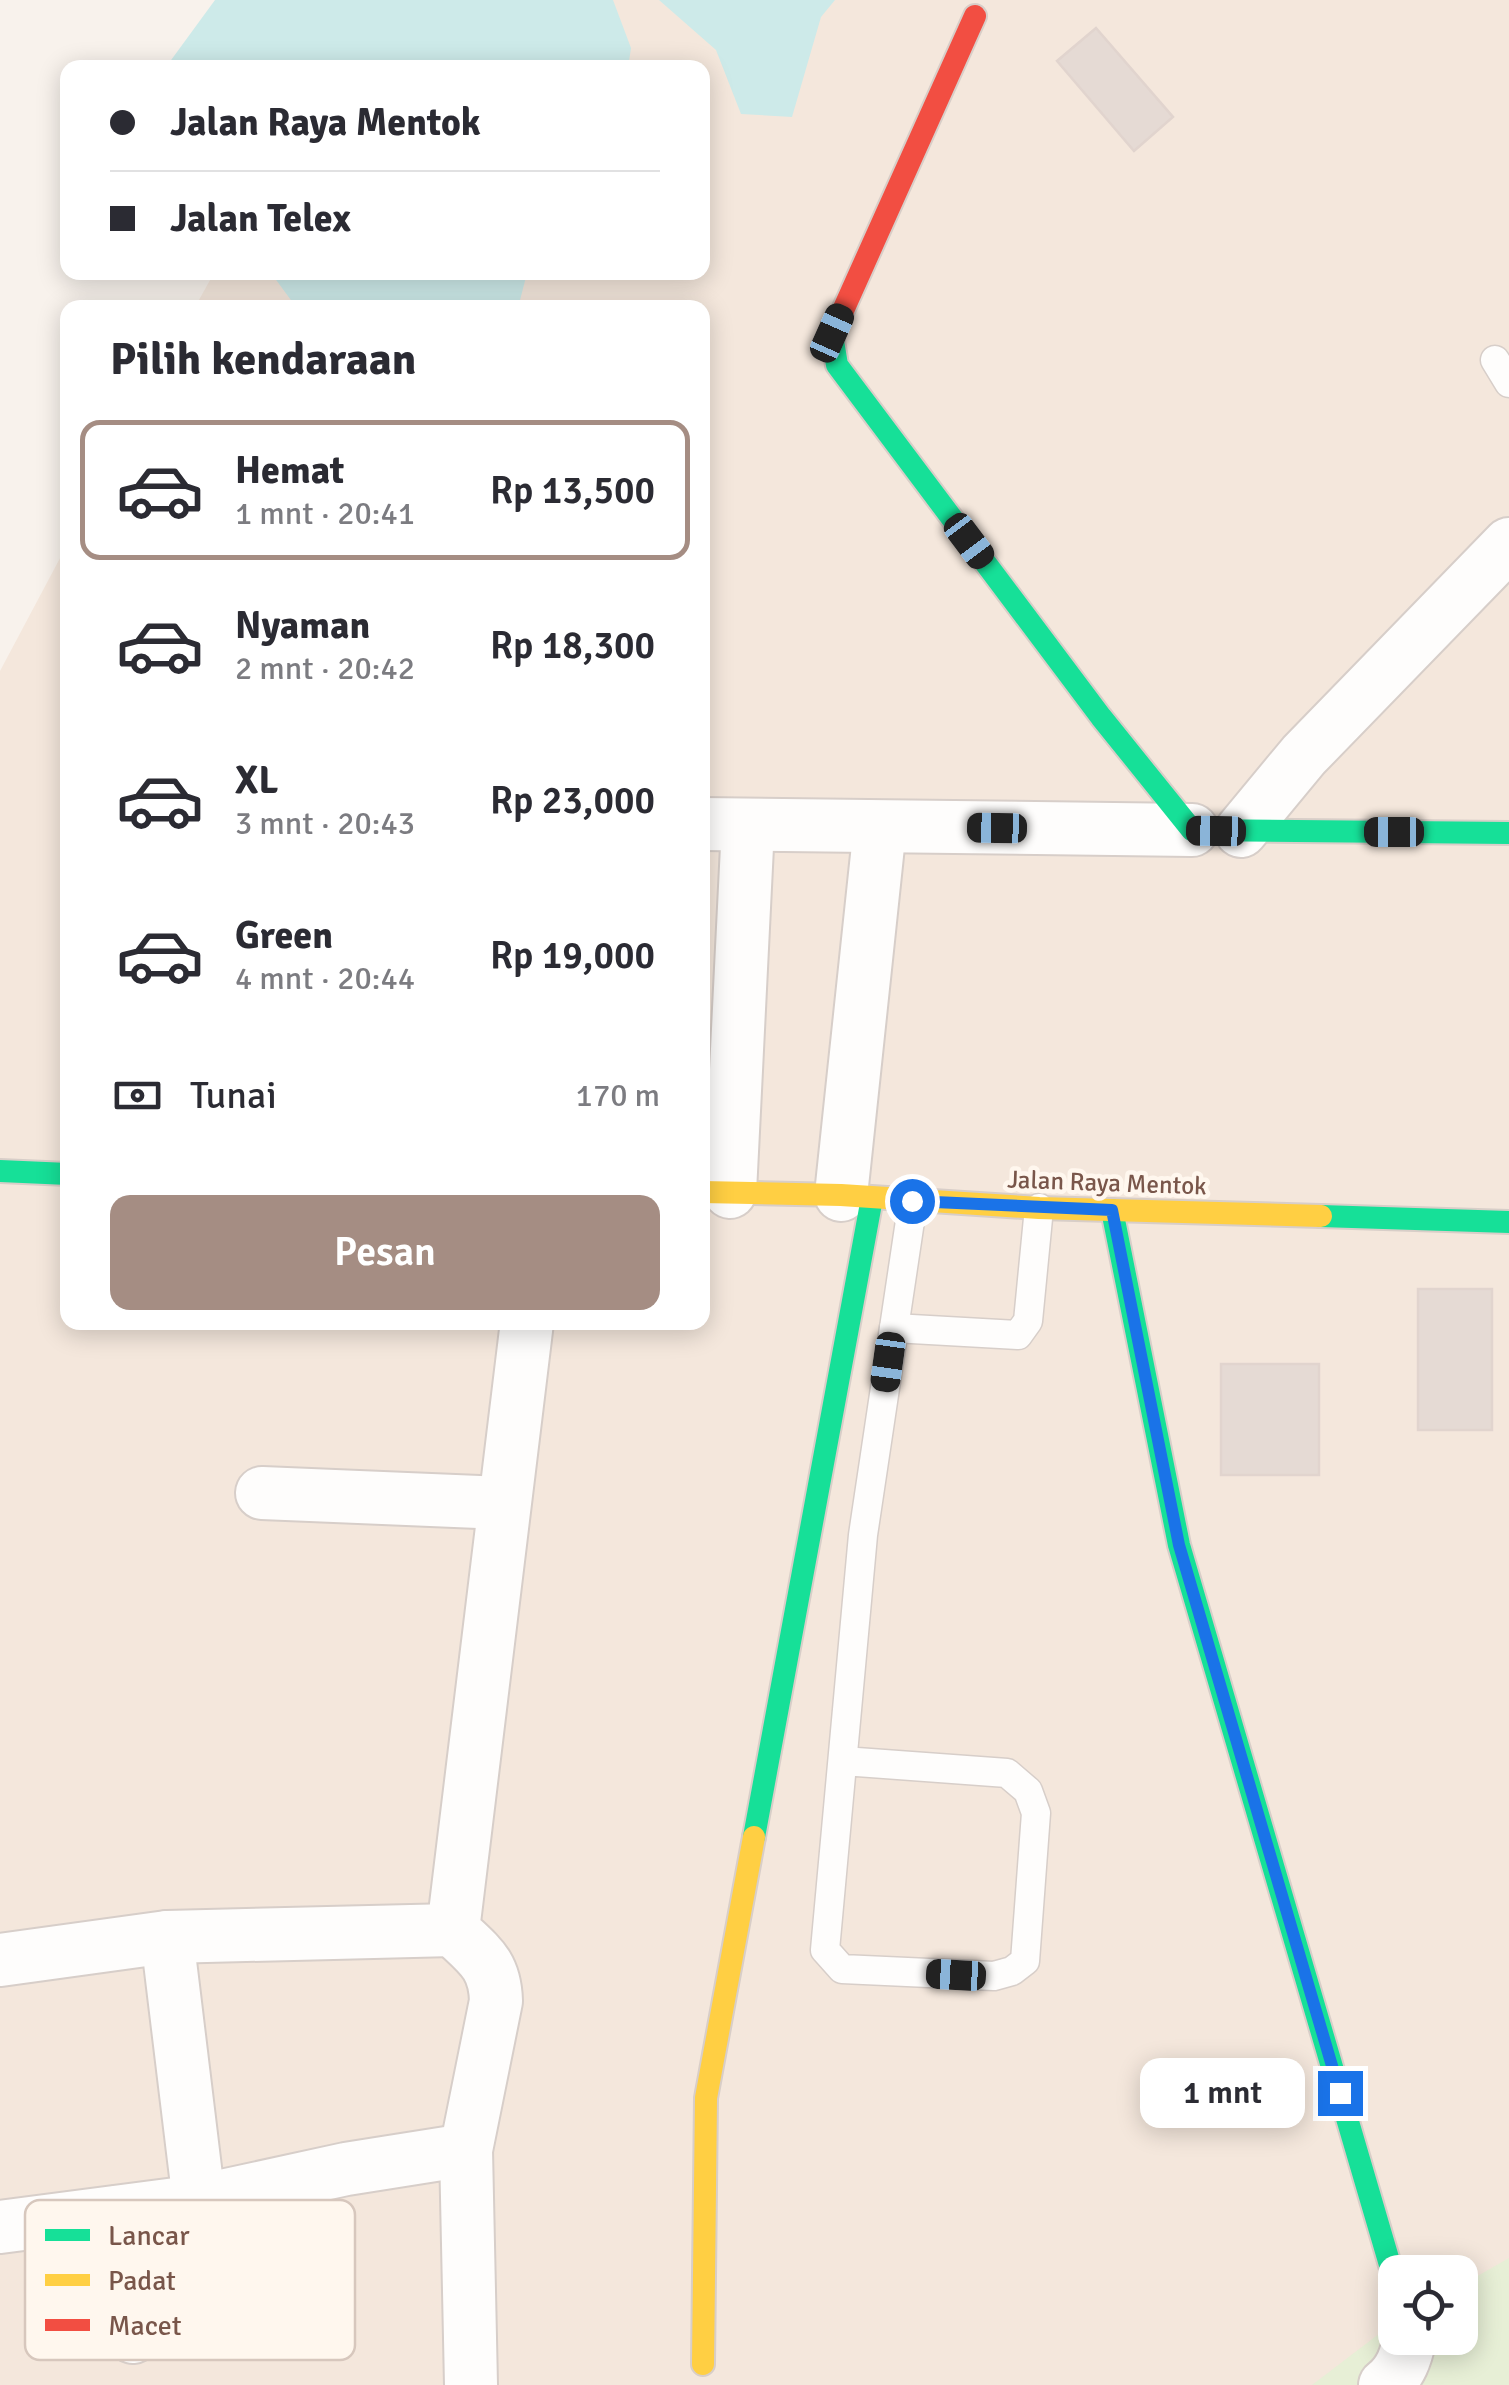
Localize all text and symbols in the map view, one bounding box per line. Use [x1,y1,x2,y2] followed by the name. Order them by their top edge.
[170,99,481,146] text: Jalan Raya Mentok
[170,195,351,242] text: Jalan Telex
[806,299,858,367] car
[110,332,416,387] text: Pilih kendaraan
[115,445,205,535] icon: car
[235,447,344,494] text: Hemat
[490,467,655,514] text: Rp 13,500
[235,494,415,533] text: 1 mnt · 20:41
[939,508,999,574] car
[115,600,205,690] icon: car
[235,602,370,649] text: Nyaman
[490,622,655,669] text: Rp 18,300
[235,649,415,688] text: 2 mnt · 20:42
[115,755,205,845] icon: car
[235,757,278,804] text: XL
[490,777,655,824] text: Rp 23,000
[235,804,415,843] text: 3 mnt · 20:43
[967,812,1027,844] car
[1186,815,1246,847] car
[1364,817,1424,847] car
[115,910,205,1000] icon: car
[235,912,333,959] text: Green
[490,932,655,979] text: Rp 19,000
[235,959,415,998] text: 4 mnt · 20:44
[110,1068,165,1123] icon: cash
[190,1072,277,1119] text: Tunai
[576,1076,660,1115] text: 170 m
[1007,1164,1208,1201] street label: Jalan Raya Mentok
[890,1179,935,1224] route start
[110,1195,660,1310] button: Pesan
[869,1330,907,1394] car
[925,1958,987,1992] car
[1140,2058,1305,2128] callout: 1 mnt
[1318,2071,1363,2116] route end
[1183,2073,1262,2112] text: 1 mnt
[25,2200,355,2360] legend
[108,2219,190,2253] text: Lancar
[1378,2255,1478,2355] map controls
[1378,2255,1478,2355] button: locate
[108,2264,176,2298] text: Padat
[108,2309,182,2343] text: Macet

